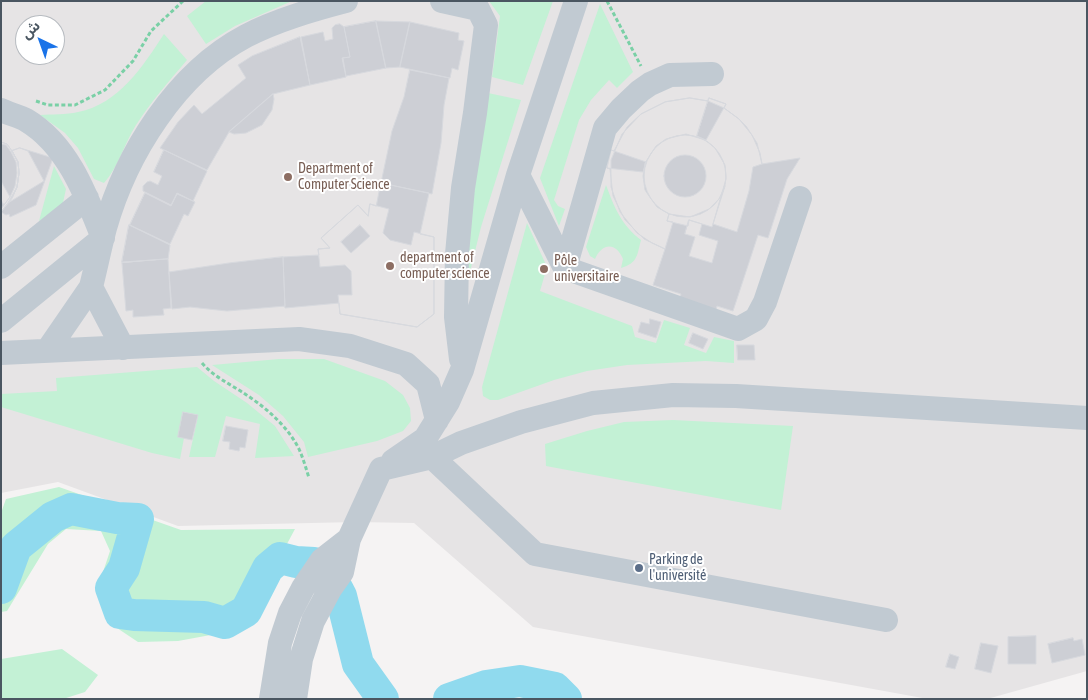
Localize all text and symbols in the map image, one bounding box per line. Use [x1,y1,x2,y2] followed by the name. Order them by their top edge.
[15,15,65,65] north arrow
[18,17,43,42] text: ش
[298,161,390,193] place label: Department of Computer Science
[282,171,294,183] marker: Department of Computer Science
[400,250,490,282] place label: department of computer science
[554,253,619,286] place label: Pôle universitaire
[384,260,396,272] marker: department of computer science
[538,263,550,275] marker: Pôle universitaire
[649,552,706,584] place label: Parking de l'université
[633,562,645,574] marker: Parking de l'université

